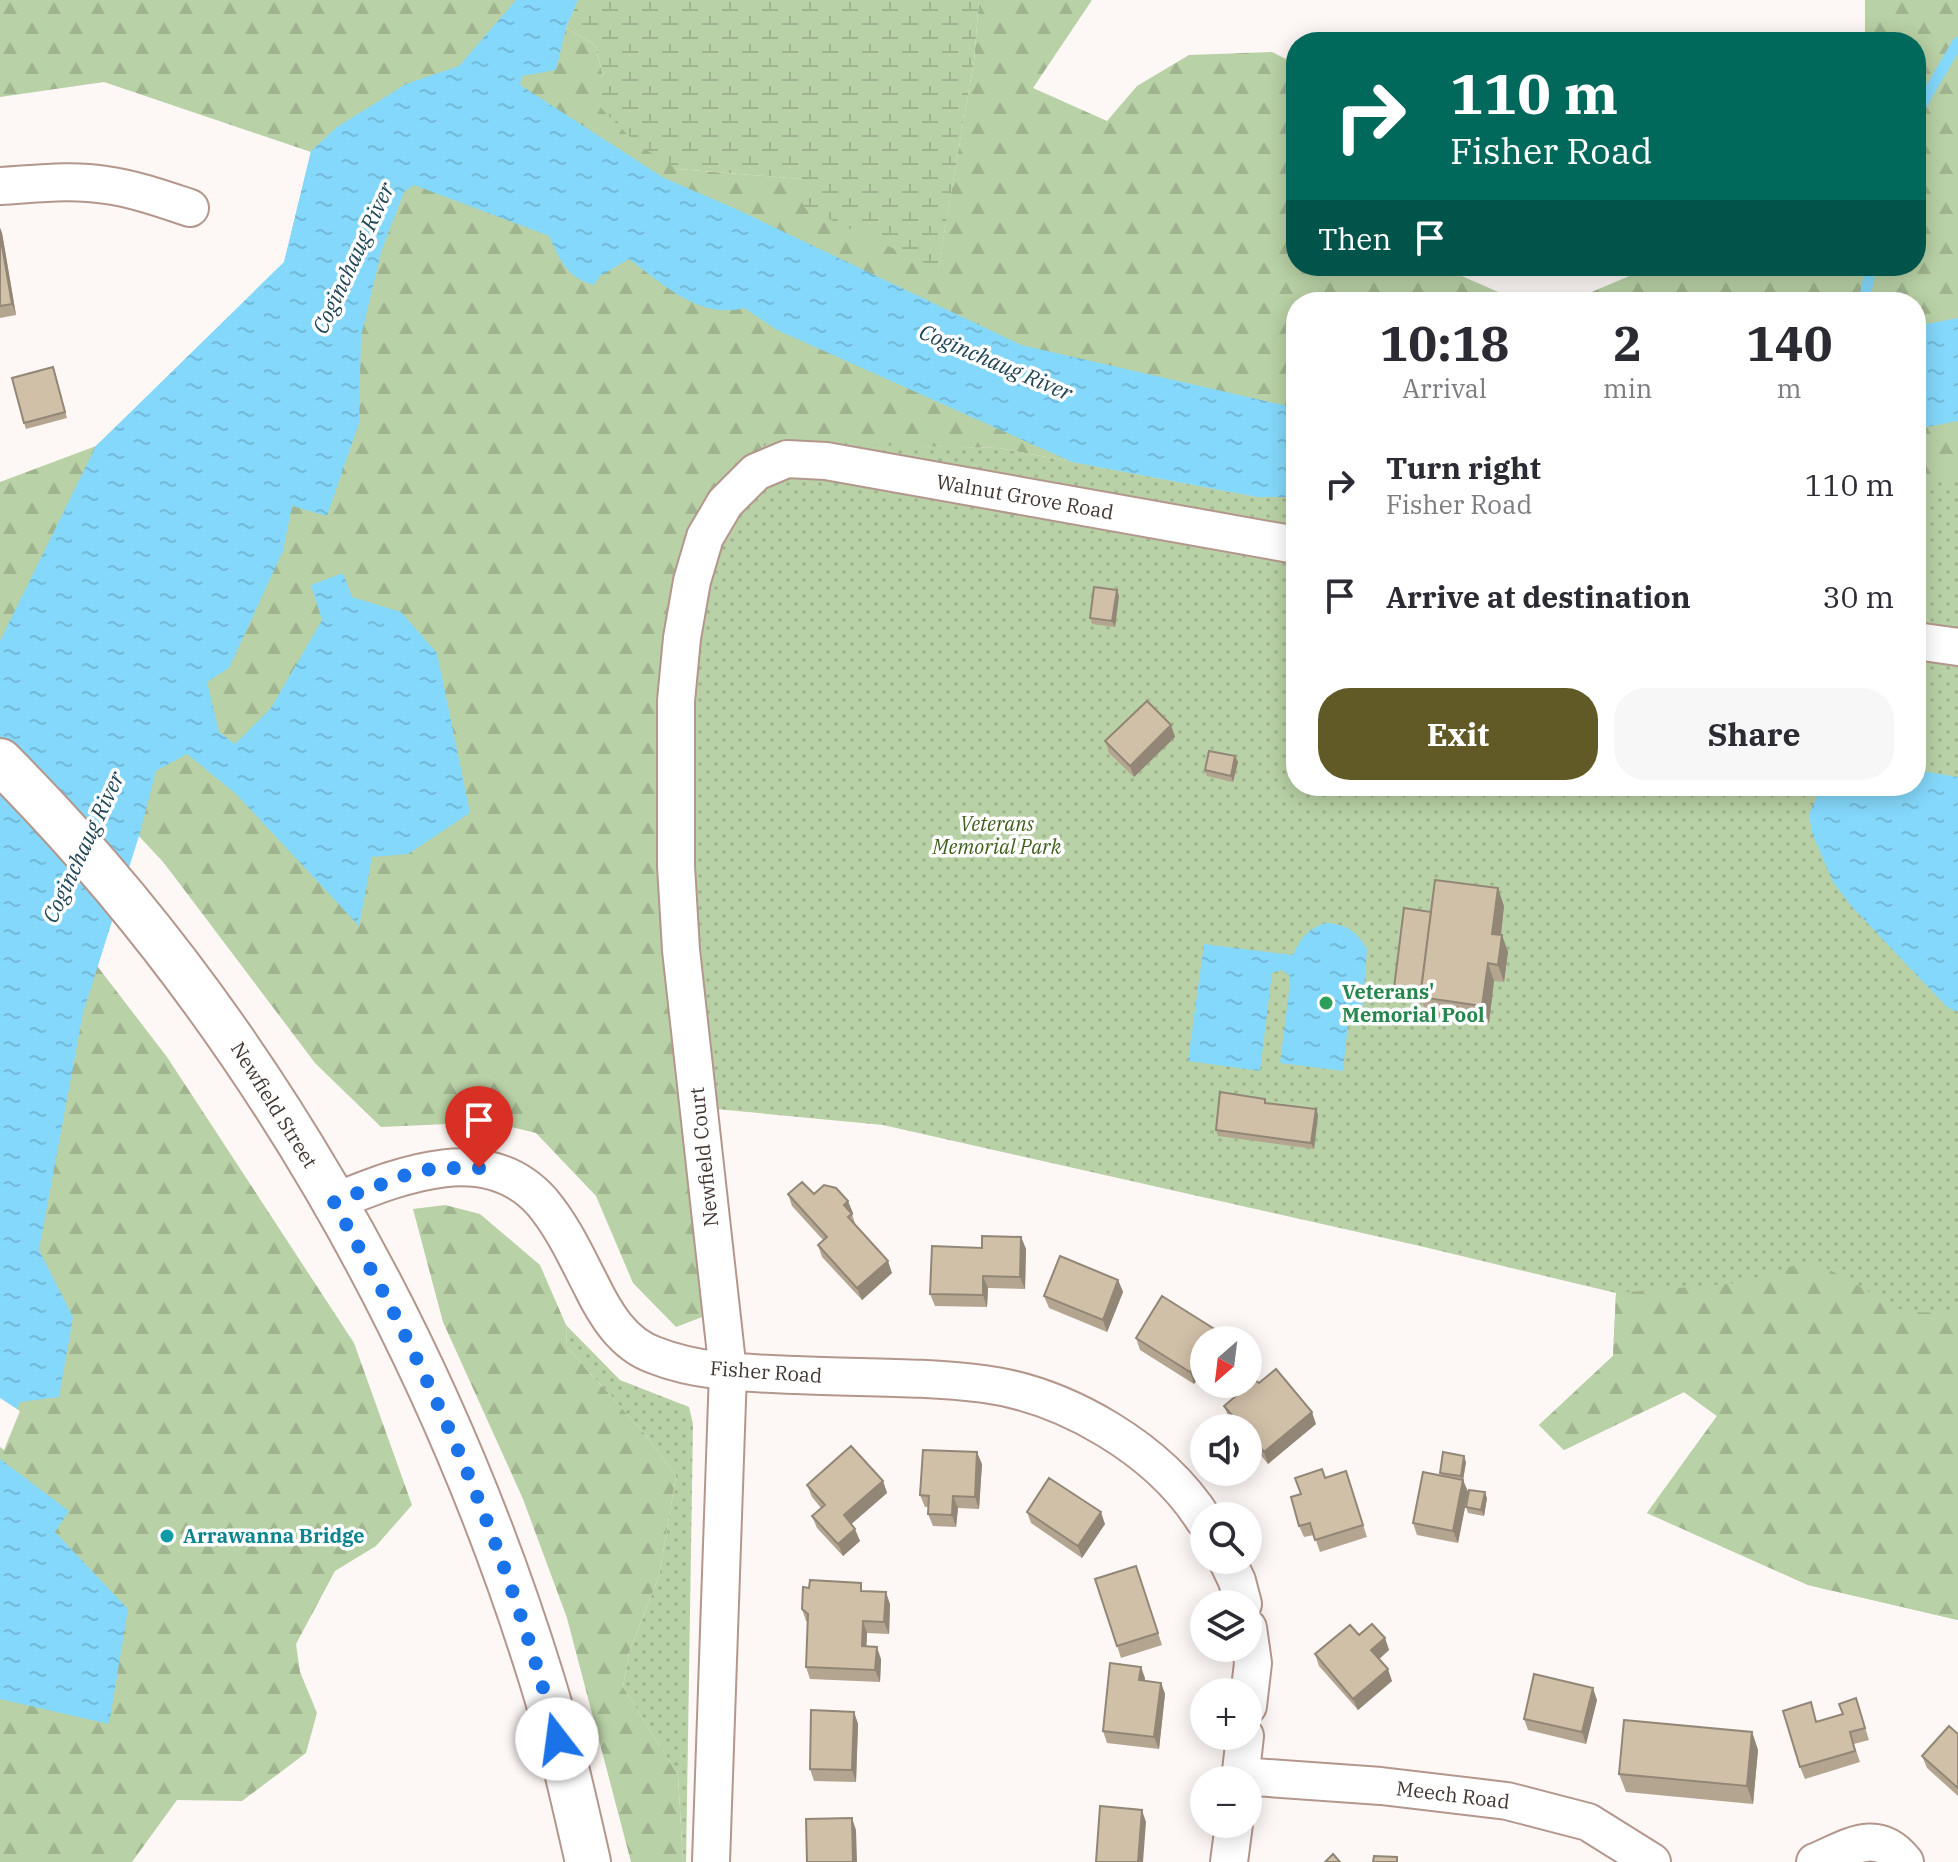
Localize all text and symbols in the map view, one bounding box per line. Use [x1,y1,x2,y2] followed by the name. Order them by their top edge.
[1450,57,1618,129] text: 110 m
[1318,64,1422,168] icon: right
[1450,127,1652,174] text: Fisher Road
[305,176,401,338] water label: Coginchaug River
[1408,216,1452,260] icon: arrive
[1318,219,1392,258] text: Then
[1380,312,1509,374] text: 10:18
[1613,312,1642,374] text: 2
[1746,312,1832,374] text: 140
[915,316,1078,407] water label: Coginchaug River
[1402,371,1487,405] text: Arrival
[1603,371,1652,405] text: min
[1777,371,1802,405] text: m
[1386,448,1541,487] text: Turn right
[1318,462,1362,506] icon: right
[1804,465,1894,504] text: 110 m
[934,468,1116,525] street label: Walnut Grove Road
[1386,487,1532,521] text: Fisher Road
[1318,574,1362,618] icon: arrive
[1386,577,1691,616] text: Arrive at destination
[1822,577,1894,616] text: 30 m
[1318,688,1598,780] button: Exit
[1614,688,1894,780] button: Share
[35,765,131,927] water label: Coginchaug River
[932,810,1062,860] park label: Veterans Memorial Park
[1342,978,1485,1028] place label: Veterans' Memorial Pool
[1317,994,1335,1012] marker: Veterans' Memorial Pool
[225,1036,324,1173] street label: Newfield Street
[445,1086,513,1168] pin
[683,1086,724,1228] street label: Newfield Court
[457,1098,501,1142] icon: arrive
[1190,1326,1262,1398] north arrow
[1190,1326,1262,1838] map controls
[709,1354,823,1389] street label: Fisher Road
[1190,1414,1262,1486] button: sound
[1190,1502,1262,1574] button: search
[183,1522,365,1549] place label: Arrawanna Bridge
[158,1527,176,1545] marker: Arrawanna Bridge
[1190,1590,1262,1662] button: layers
[1190,1678,1262,1750] button: +
[515,1697,599,1781] position arrow
[1190,1766,1262,1838] button: −
[1395,1774,1511,1815] street label: Meech Road

